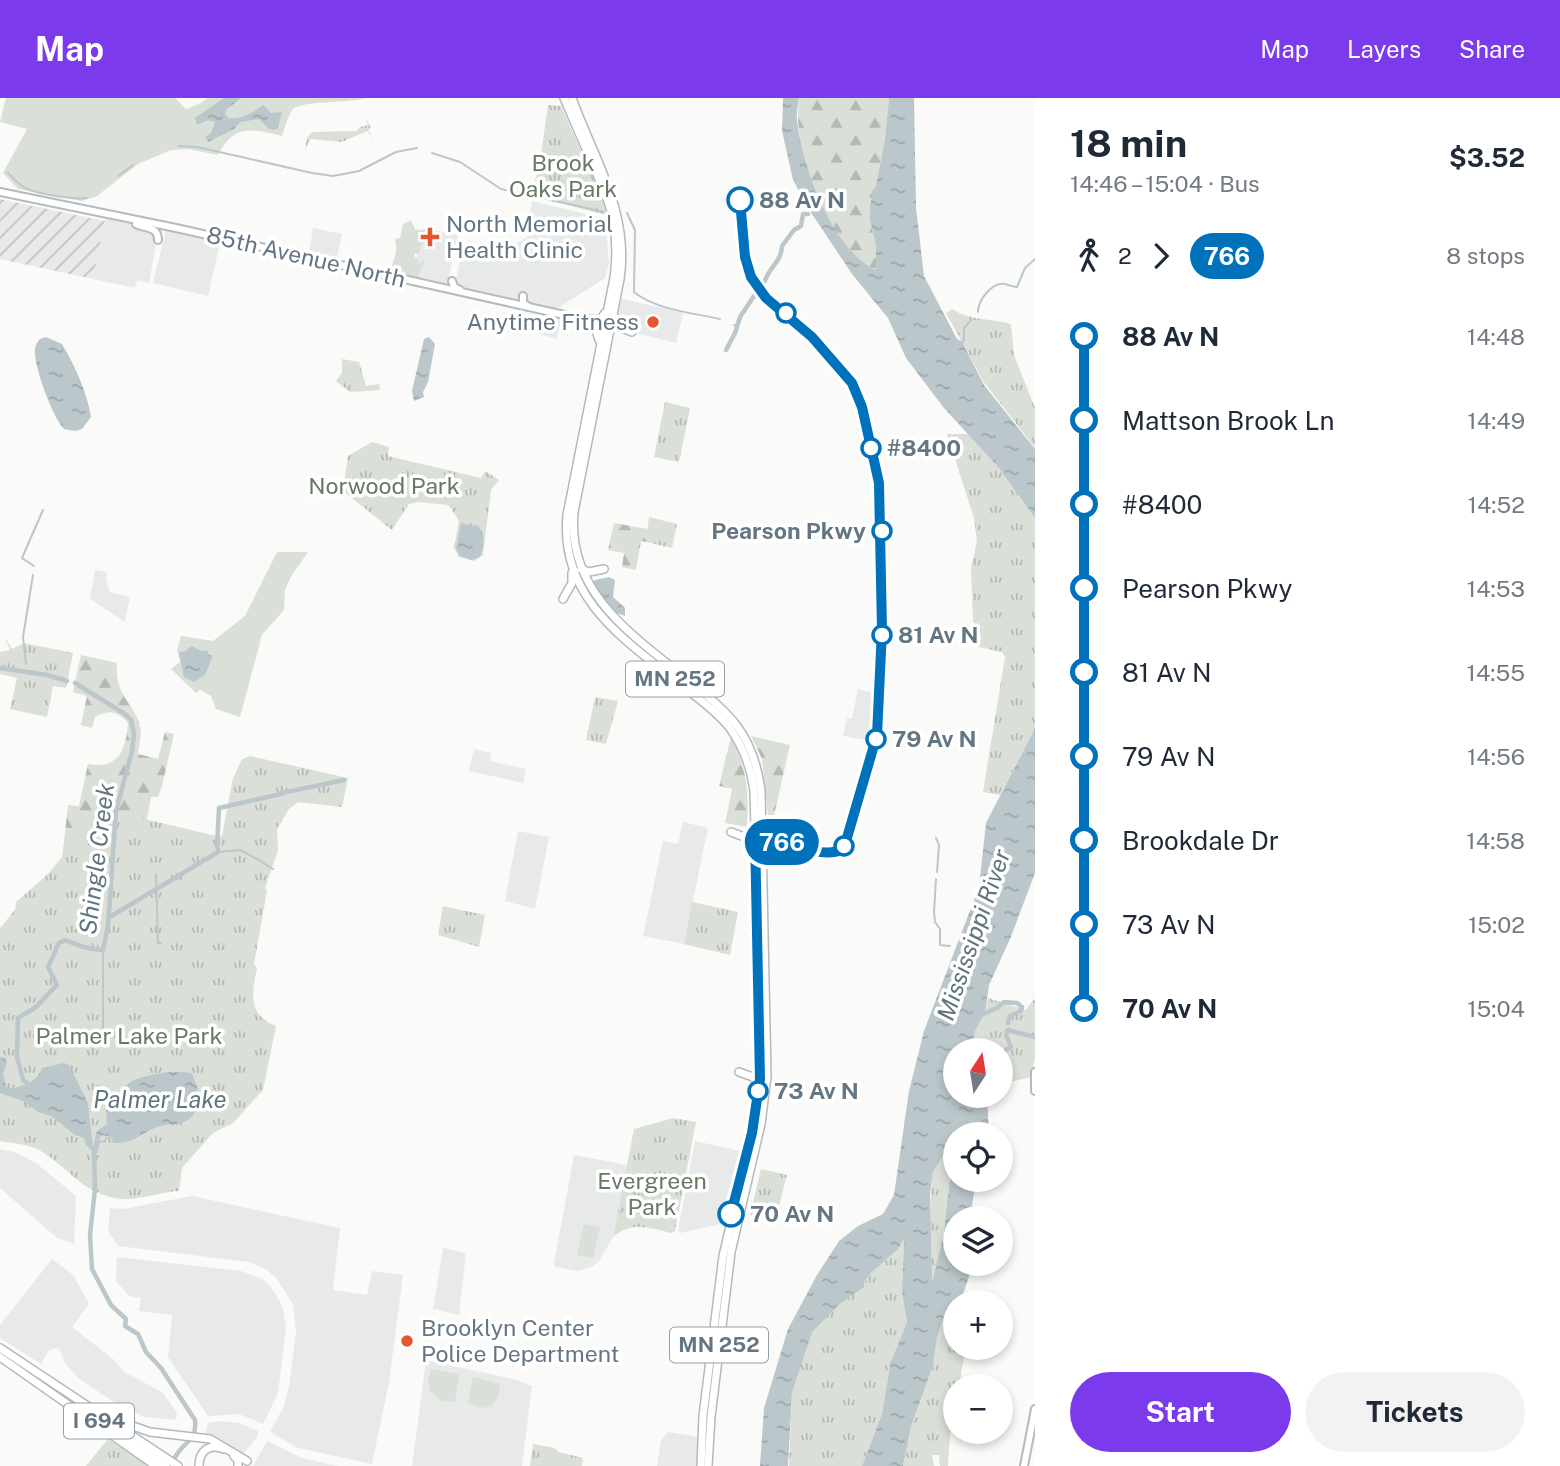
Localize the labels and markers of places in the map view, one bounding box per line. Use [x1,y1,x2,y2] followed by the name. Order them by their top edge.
[759,186,845,213] place label: 88 Av N
[727,187,753,213] marker: 88 Av N
[446,210,613,263] place label: North Memorial Health Clinic
[420,227,440,247] marker: North Memorial Health Clinic
[776,303,796,323] unlabelled marker
[467,308,639,335] place label: Anytime Fitness
[645,314,661,330] marker: Anytime Fitness
[887,434,961,461] place label: #8400
[861,438,881,458] marker: #8400
[711,517,866,544] place label: Pearson Pkwy
[872,521,892,541] marker: Pearson Pkwy
[898,621,979,648] place label: 81 Av N
[872,625,892,645] marker: 81 Av N
[892,725,977,752] place label: 79 Av N
[866,729,886,749] marker: 79 Av N
[834,836,854,856] unlabelled marker
[774,1077,859,1104] place label: 73 Av N
[748,1081,768,1101] marker: 73 Av N
[750,1200,834,1227] place label: 70 Av N
[718,1201,744,1227] marker: 70 Av N
[421,1314,619,1367] place label: Brooklyn Center Police Department
[399,1333,415,1349] marker: Brooklyn Center Police Department

